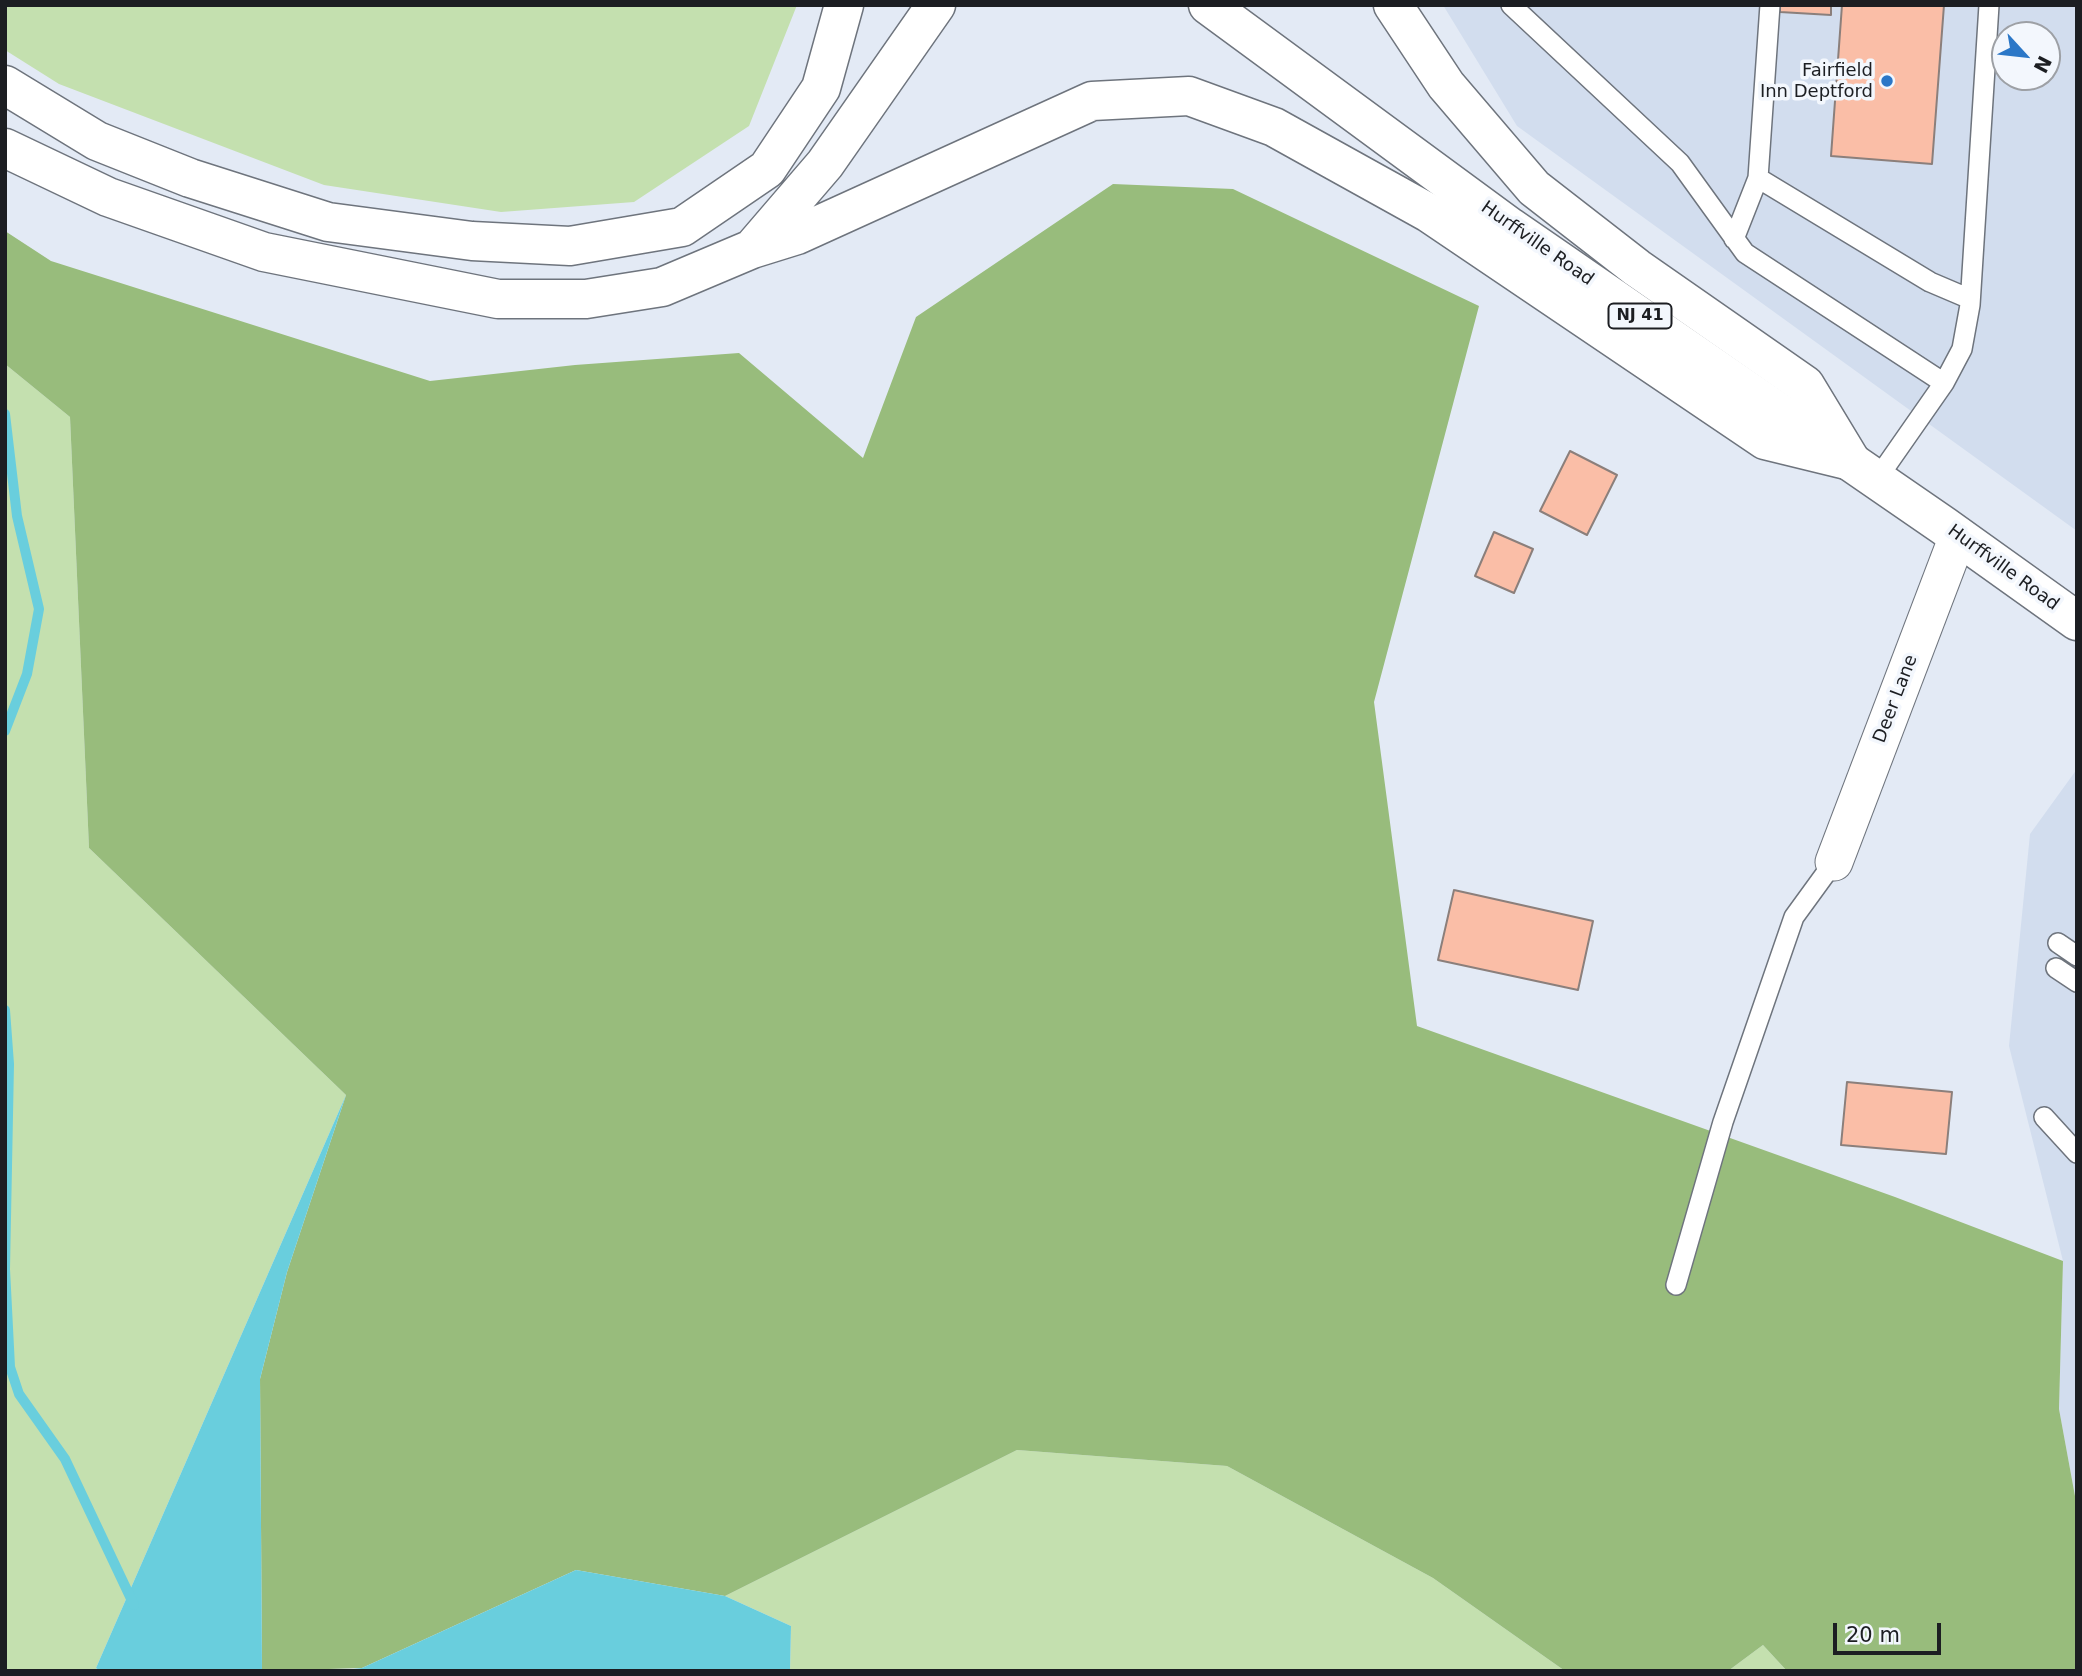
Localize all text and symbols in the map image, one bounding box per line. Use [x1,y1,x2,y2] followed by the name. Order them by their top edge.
[1991,21,2061,91] north arrow
[2030,53,2056,77] text: N
[1760,60,1873,102] place label: Fairfield Inn Deptford
[1879,73,1895,89] marker: Fairfield Inn Deptford
[1477,197,1597,291] street label: Hurffville Road
[1608,304,1672,328] road number: NJ 41
[1943,520,2063,616] street label: Hurffville Road
[1869,652,1923,746] street label: Deer Lane
[1837,1610,1946,1654] scale bar
[1846,1623,1900,1647] text: 20 m

